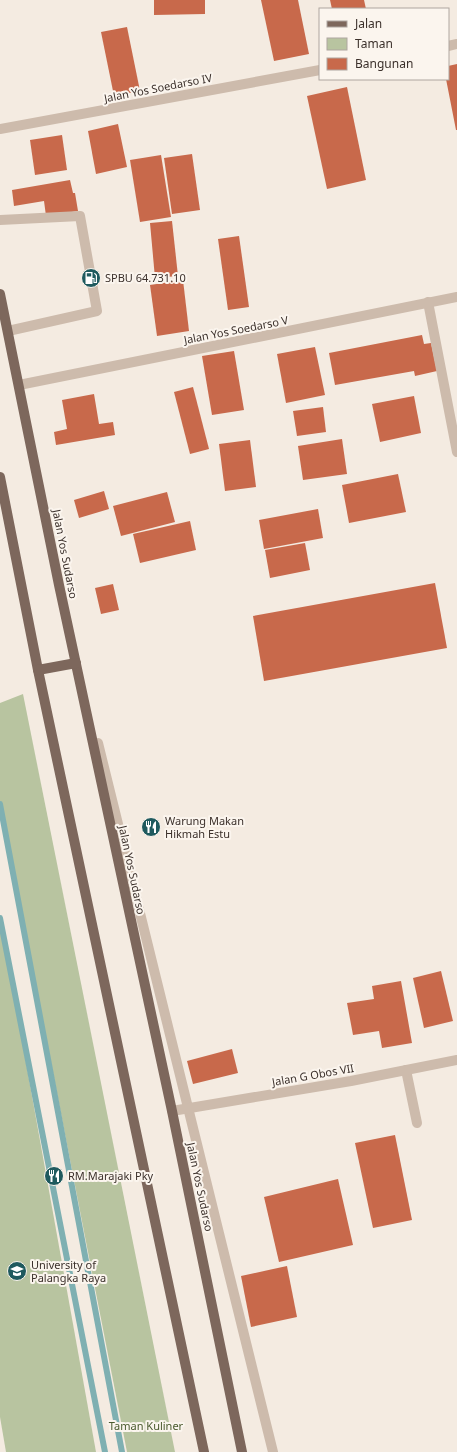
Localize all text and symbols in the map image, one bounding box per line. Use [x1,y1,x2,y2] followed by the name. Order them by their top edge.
[319,8,449,80] legend
[354,15,382,32] text: Jalan
[355,35,393,52] text: Taman
[355,55,413,72] text: Bangunan
[102,70,214,106] street label: Jalan Yos Soedarso IV
[80,267,102,289] fuel station icon: SPBU 64.731.10
[105,270,186,285] place label: SPBU 64.731.10
[181,312,290,347] street label: Jalan Yos Soedarso V
[49,507,82,600] street label: Jalan Yos Sudarso
[165,813,244,841] place label: Warung Makan Hikmah Estu
[140,816,162,838] restaurant icon: Warung Makan Hikmah Estu
[116,823,149,916] street label: Jalan Yos Sudarso
[270,1060,355,1089] street label: Jalan G Obos VII
[184,1140,217,1233] street label: Jalan Yos Sudarso
[43,1165,65,1187] restaurant icon: RM.Marajaki Pky
[68,1168,154,1183] place label: RM.Marajaki Pky
[31,1257,106,1285] place label: University of Palangka Raya
[6,1260,28,1282] school or university icon: University of Palangka Raya
[109,1418,184,1433] park label: Taman Kuliner

